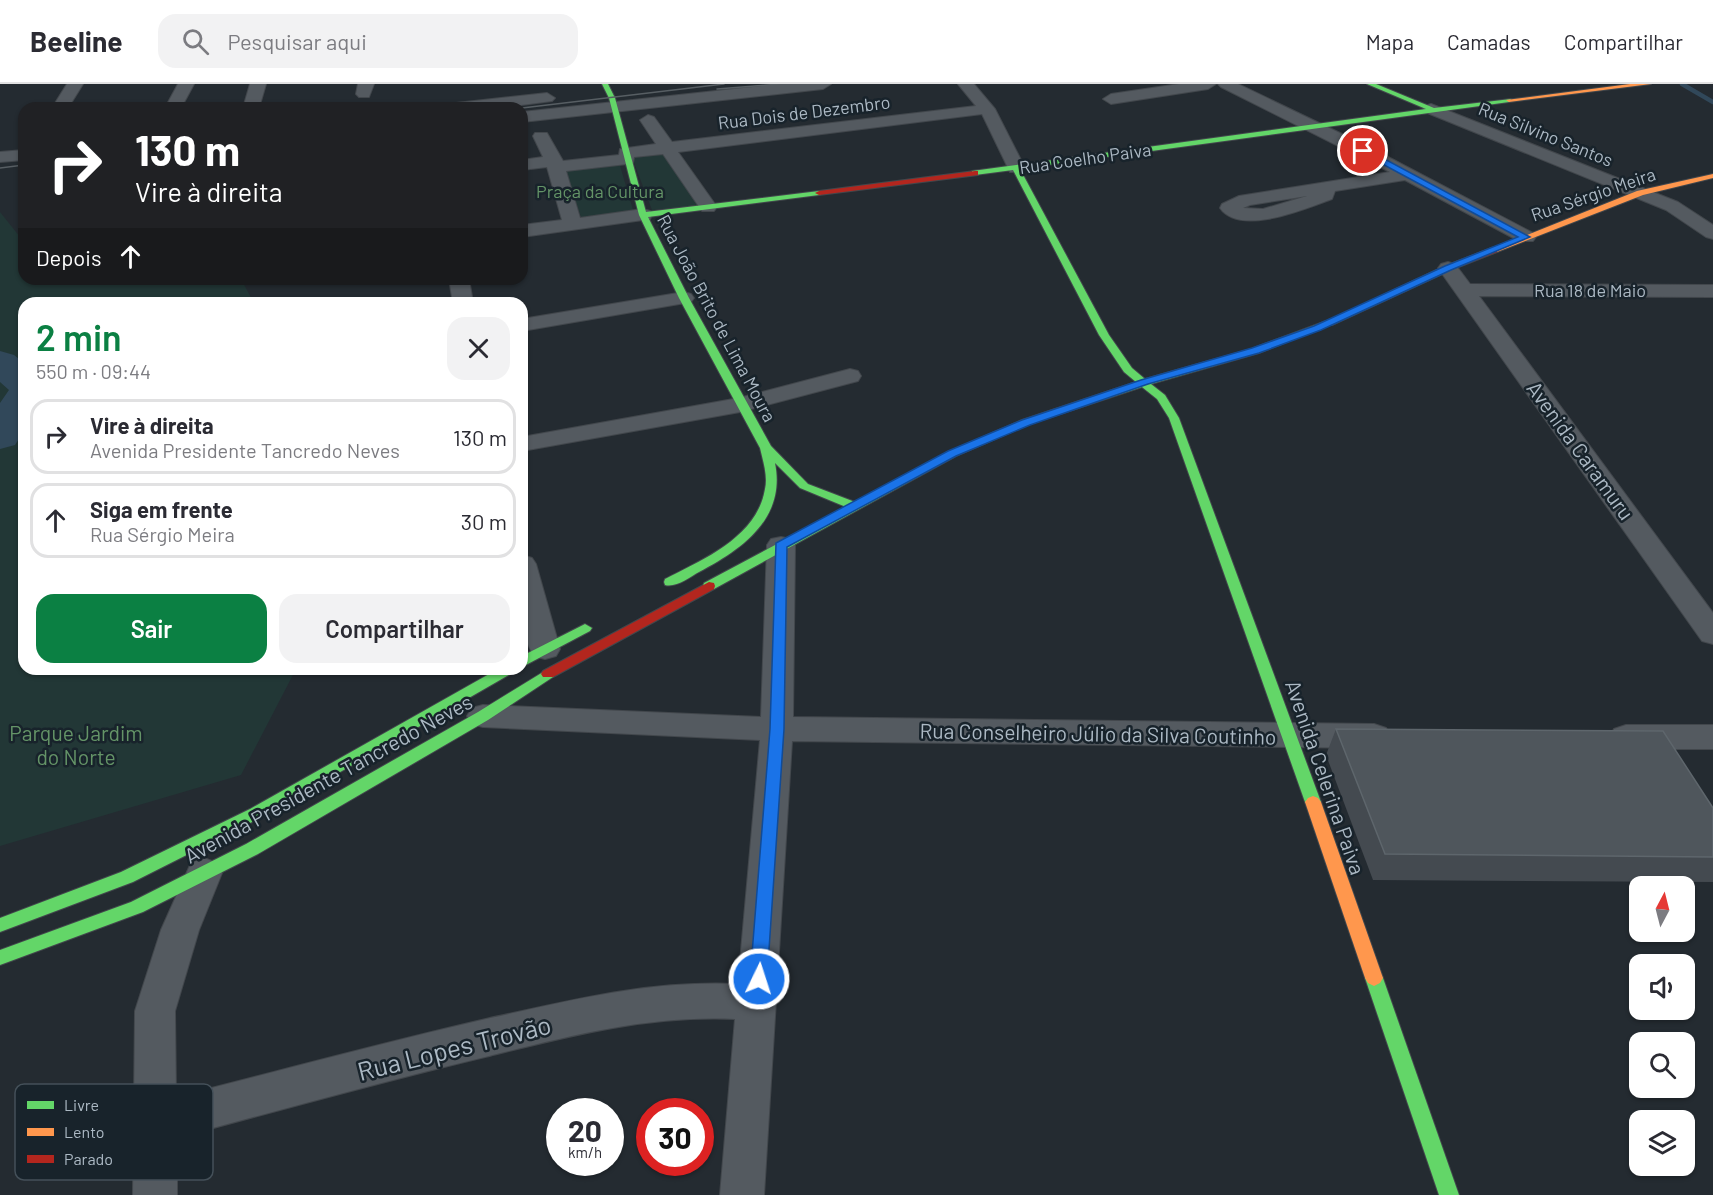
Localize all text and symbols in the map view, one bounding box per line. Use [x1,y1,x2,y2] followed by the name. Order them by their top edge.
[158,14,578,68] search box
[30,24,122,58] text: Beeline
[179,25,212,58] icon: search
[227,28,367,54] text: Pesquisar aqui
[1366,29,1414,54] text: Mapa
[1447,29,1531,54] text: Camadas
[1564,29,1683,54] text: Compartilhar
[717,91,891,133] street label: Rua Dois de Dezembro
[1476,97,1616,171] street label: Rua Silvino Santos
[135,124,240,174] text: 130 m
[1337,125,1388,176] pin
[36,126,114,204] icon: right
[1346,134,1379,167] icon: arrive
[1018,138,1152,178] street label: Rua Coelho Paiva
[1528,162,1658,226] street label: Rua Sérgio Meira
[135,175,283,207] text: Vire à direita
[536,180,664,202] park label: Praça da Cultura
[653,210,781,426] street label: Rua João Brito de Lima Moura
[114,240,147,273] icon: ahead
[36,244,102,270] text: Depois
[1534,279,1646,301] street label: Rua 18 de Maio
[36,315,122,358] text: 2 min
[447,317,510,380] button: close
[36,359,151,383] text: 550 m · 09:44
[1522,376,1640,524] street label: Avenida Caramuru
[90,412,214,438] text: Vire à direita
[39,420,72,453] icon: right
[453,424,507,450] text: 130 m
[90,438,400,462] text: Avenida Presidente Tancredo Neves
[90,496,233,522] text: Siga em frente
[39,504,72,537] icon: ahead
[461,508,507,534] text: 30 m
[90,522,235,546] text: Rua Sérgio Meira
[36,594,267,663] button: Sair
[279,594,510,663] button: Compartilhar
[1281,676,1371,878] street label: Avenida Celerina Paiva
[180,688,476,868] street label: Avenida Presidente Tancredo Neves
[919,717,1277,749] street label: Rua Conselheiro Júlio da Silva Coutinho
[9,720,143,769] park label: Parque Jardim do Norte
[1629,876,1695,942] north arrow
[1629,876,1695,1176] map controls
[727,947,791,1011] position arrow
[1629,954,1695,1020] button: sound
[354,1008,554,1086] street label: Rua Lopes Trovão
[1629,1032,1695,1098] button: search
[15,1084,213,1180] legend
[64,1095,99,1114] text: Livre
[636,1098,714,1176] speed limit sign: 30
[1629,1110,1695,1176] button: layers
[568,1112,602,1148] text: 20
[64,1122,105,1141] text: Lento
[568,1143,602,1161] text: km/h
[64,1149,113,1168] text: Parado

